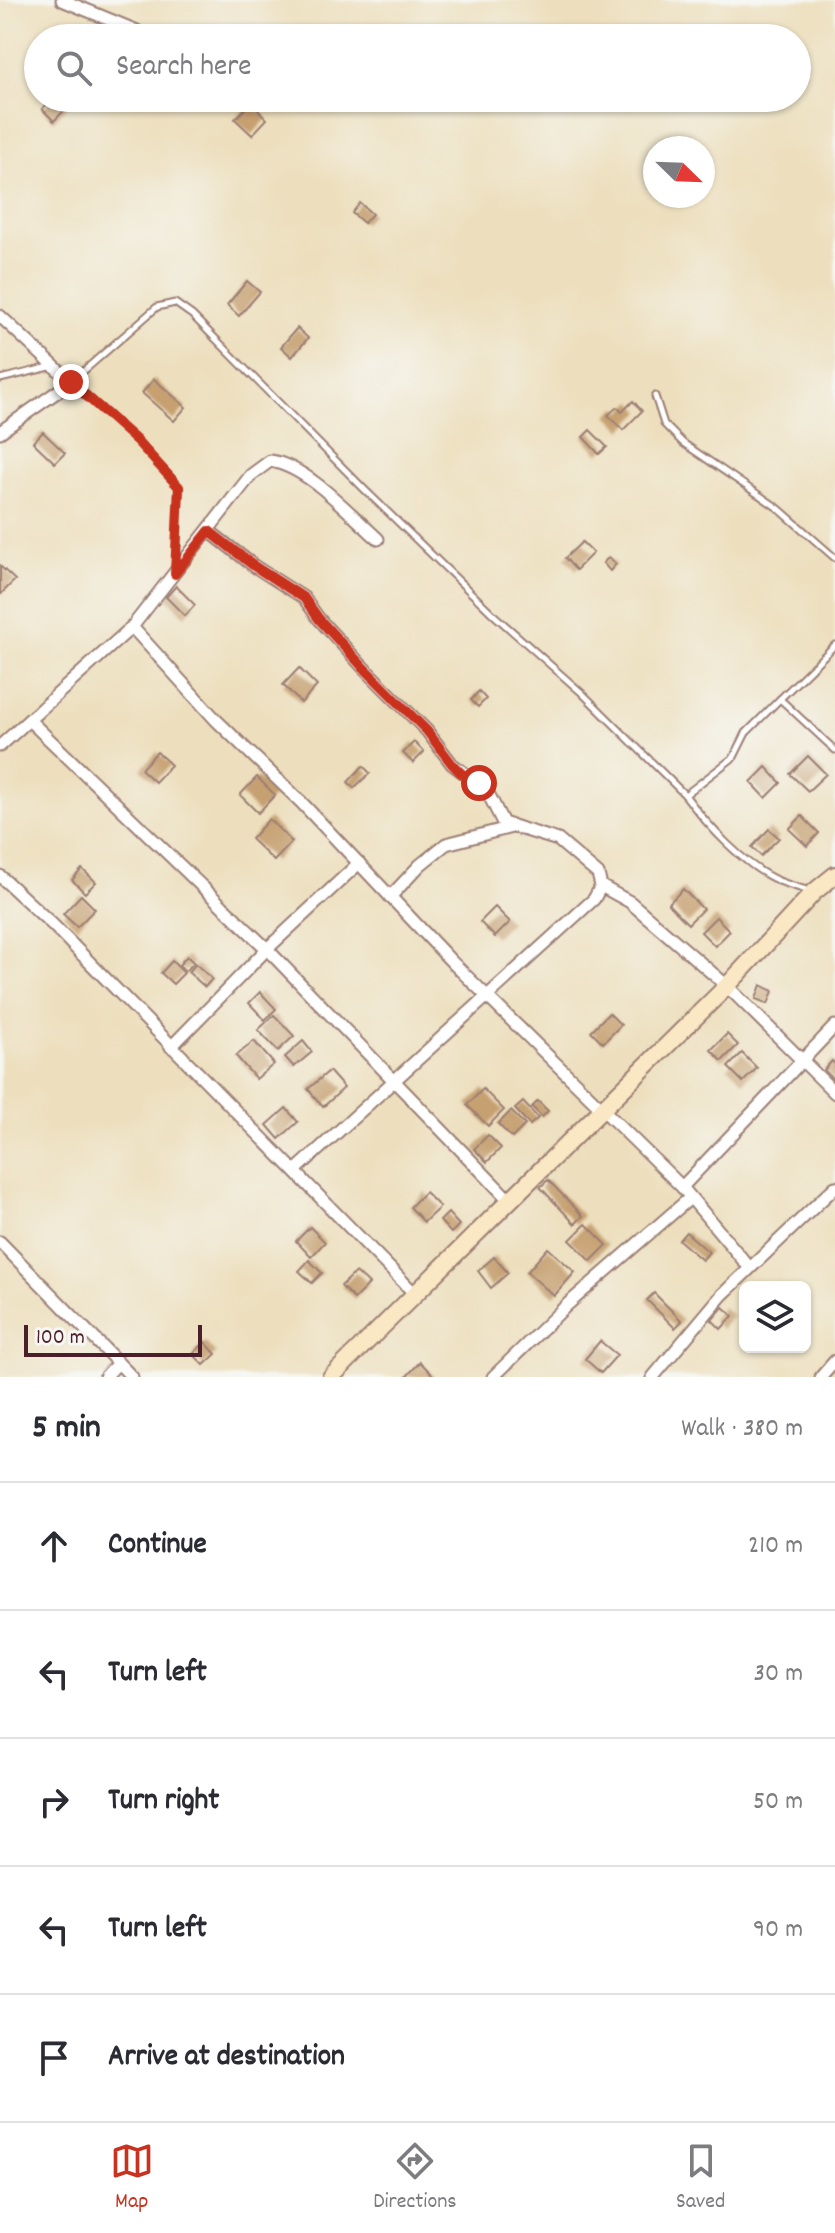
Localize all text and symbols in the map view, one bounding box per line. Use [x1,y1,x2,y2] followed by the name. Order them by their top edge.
[24,24,811,112] search box
[52,46,96,90] icon: search
[116,47,252,90] text: Search here
[643,136,715,208] north arrow
[53,364,89,400] route end
[461,765,497,801] route start
[739,1281,811,1353] map controls
[739,1281,811,1353] button: layers
[24,1321,202,1357] scale bar
[36,1323,85,1354] text: 100 m
[32,1405,101,1454] text: 5 min
[681,1411,803,1448] text: Walk · 380 m
[32,1524,76,1568] icon: ahead
[108,1525,207,1568] text: Continue
[748,1528,803,1565] text: 210 m
[32,1652,76,1696] icon: left
[108,1653,207,1696] text: Turn left
[753,1656,803,1693] text: 30 m
[32,1780,76,1824] icon: right
[108,1781,219,1824] text: Turn right
[753,1784,803,1821] text: 50 m
[32,1908,76,1952] icon: left
[108,1909,207,1952] text: Turn left
[753,1912,803,1949] text: 90 m
[32,2036,76,2080] icon: arrive
[108,2037,345,2080] text: Arrive at destination
[110,2139,154,2218] tab: Map
[373,2139,457,2218] tab: Directions
[676,2139,725,2218] tab: Saved

